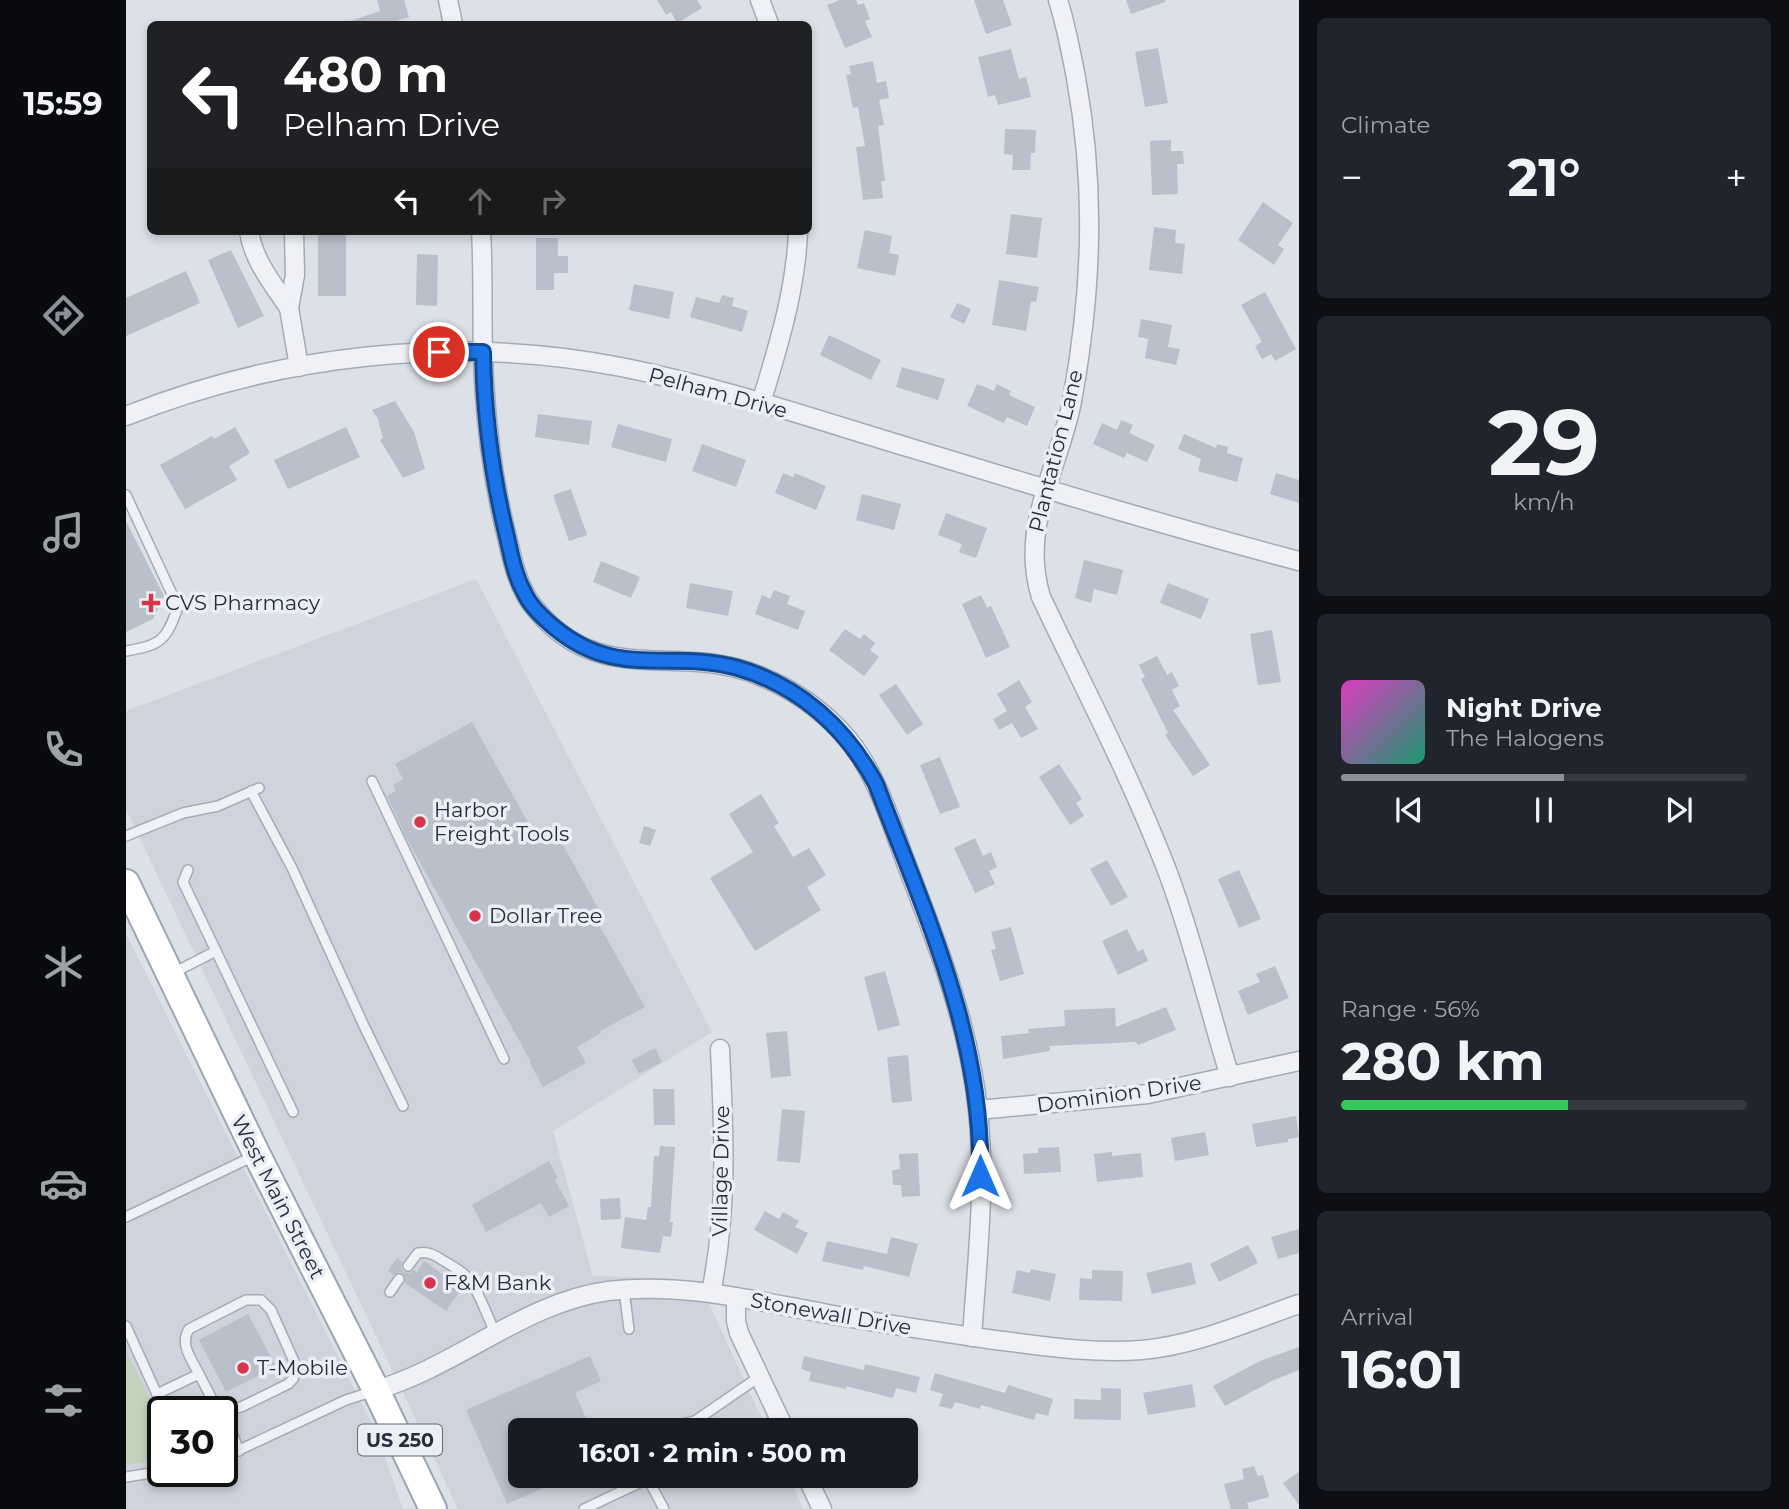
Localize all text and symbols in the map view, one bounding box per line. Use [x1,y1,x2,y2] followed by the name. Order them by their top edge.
[283,45,448,104] text: 480 m
[168,49,259,140] icon: left
[23,84,103,123] text: 15:59
[283,105,500,144] text: Pelham Drive
[1341,111,1430,139] text: Climate
[1508,146,1580,209] text: 21°
[1341,154,1363,201] text: −
[1725,154,1747,201] text: +
[388,182,426,220] icon: left
[461,182,499,220] icon: ahead
[534,182,572,220] icon: right
[39,291,88,340] icon: directions
[409,322,469,382] pin
[420,333,458,371] icon: arrive
[646,362,790,423] street label: Pelham Drive
[1023,367,1088,535] street label: Plantation Lane
[1488,387,1600,498] text: 29
[1513,488,1575,516] text: km/h
[39,508,88,557] icon: music
[165,590,321,615] place label: CVS Pharmacy
[143,595,159,611] marker: CVS Pharmacy
[1446,692,1602,724] text: Night Drive
[1446,724,1604,752] text: The Halogens
[39,725,88,774] icon: phone
[1390,791,1428,829] icon: previous
[1525,791,1563,829] icon: pause
[1660,791,1698,829] icon: next
[434,797,569,846] place label: Harbor Freight Tools
[412,814,428,830] marker: Harbor Freight Tools
[489,903,602,928] place label: Dollar Tree
[467,908,483,924] marker: Dollar Tree
[39,942,88,991] icon: climate
[1341,995,1480,1023] text: Range · 56%
[1341,1030,1544,1093] text: 280 km
[1035,1070,1203,1117] street label: Dominion Drive
[707,1105,734,1237] street label: Village Drive
[226,1111,331,1283] street label: West Main Street
[943,1139,1017,1213] position arrow
[39,1159,88,1208] icon: car
[444,1270,552,1295] place label: F&M Bank
[422,1275,438,1291] marker: F&M Bank
[749,1287,914,1340] street label: Stonewall Drive
[1341,1303,1414,1331] text: Arrival
[1341,1338,1464,1401] text: 16:01
[257,1355,348,1380] place label: T-Mobile
[235,1360,251,1376] marker: T-Mobile
[39,1376,88,1425] icon: filters
[147,1396,238,1487] speed limit sign: 30
[358,1424,442,1456] road number: US 250
[579,1437,847,1469] text: 16:01 · 2 min · 500 m

